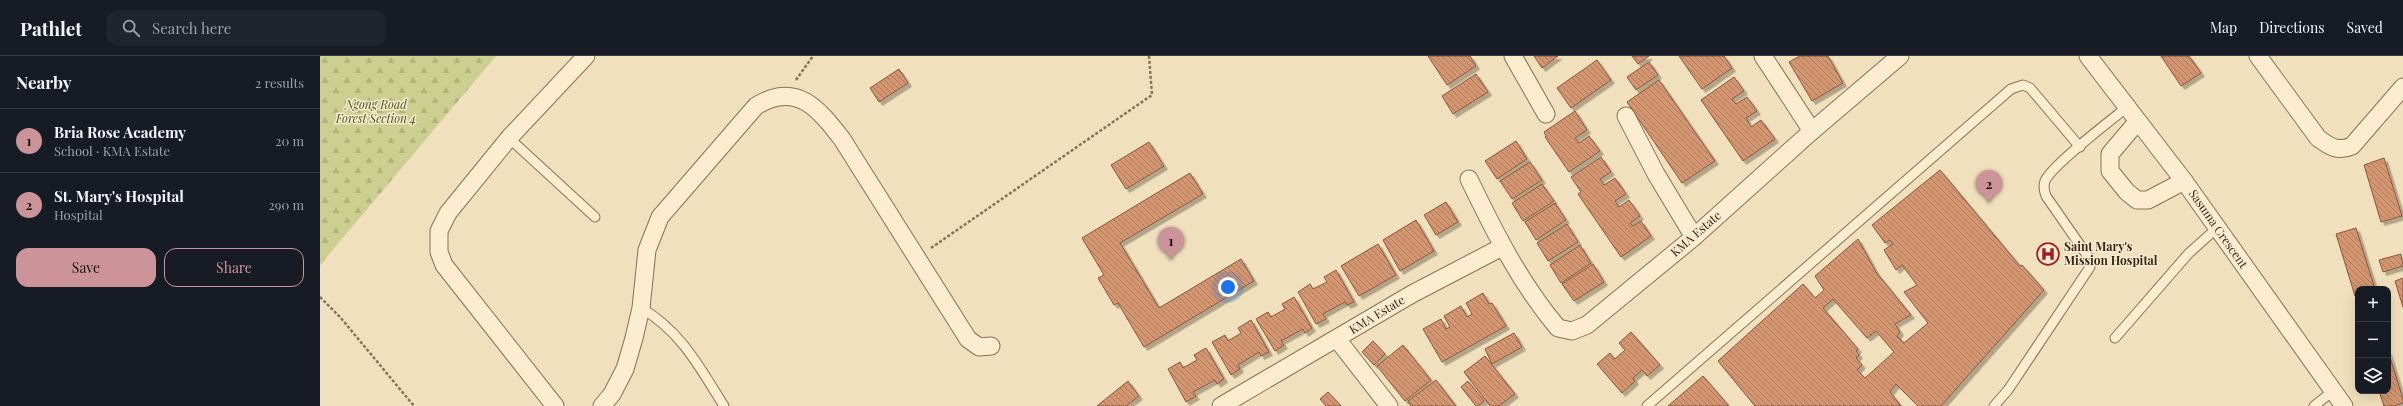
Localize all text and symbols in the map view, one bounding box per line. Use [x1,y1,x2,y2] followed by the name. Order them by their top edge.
[106,10,386,46] search box
[20,15,82,41] text: Pathlet
[120,17,142,39] icon: search
[152,18,231,38] text: Search here
[2210,18,2237,37] text: Map
[2259,18,2325,37] text: Directions
[2347,18,2383,37] text: Saved
[16,71,71,93] text: Nearby
[255,74,304,91] text: 2 results
[335,96,416,126] park label: Ngong Road Forest Section 4
[54,122,186,142] text: Bria Rose Academy
[27,132,31,149] text: 1
[275,132,304,149] text: 20 m
[54,142,170,159] text: School · KMA Estate
[1976,170,2002,203] pin: 2
[54,186,184,206] text: St. Mary's Hospital
[2186,186,2252,271] street label: Sasuma Crescent
[26,196,32,213] text: 2
[269,196,304,213] text: 290 m
[54,206,103,223] text: Hospital
[1667,207,1724,260] street label: KMA Estate
[1158,227,1184,260] pin: 1
[2064,238,2158,268] place label: Saint Mary's Mission Hospital
[2035,241,2061,267] hospital icon: Saint Mary's Mission Hospital
[16,248,156,287] button: Save
[164,248,304,287] button: Share
[1218,277,1238,297] your location
[2355,286,2391,394] map controls
[2355,286,2391,322] button: +
[1346,291,1407,337] street label: KMA Estate
[2355,322,2391,358] button: −
[2355,358,2391,394] button: layers

